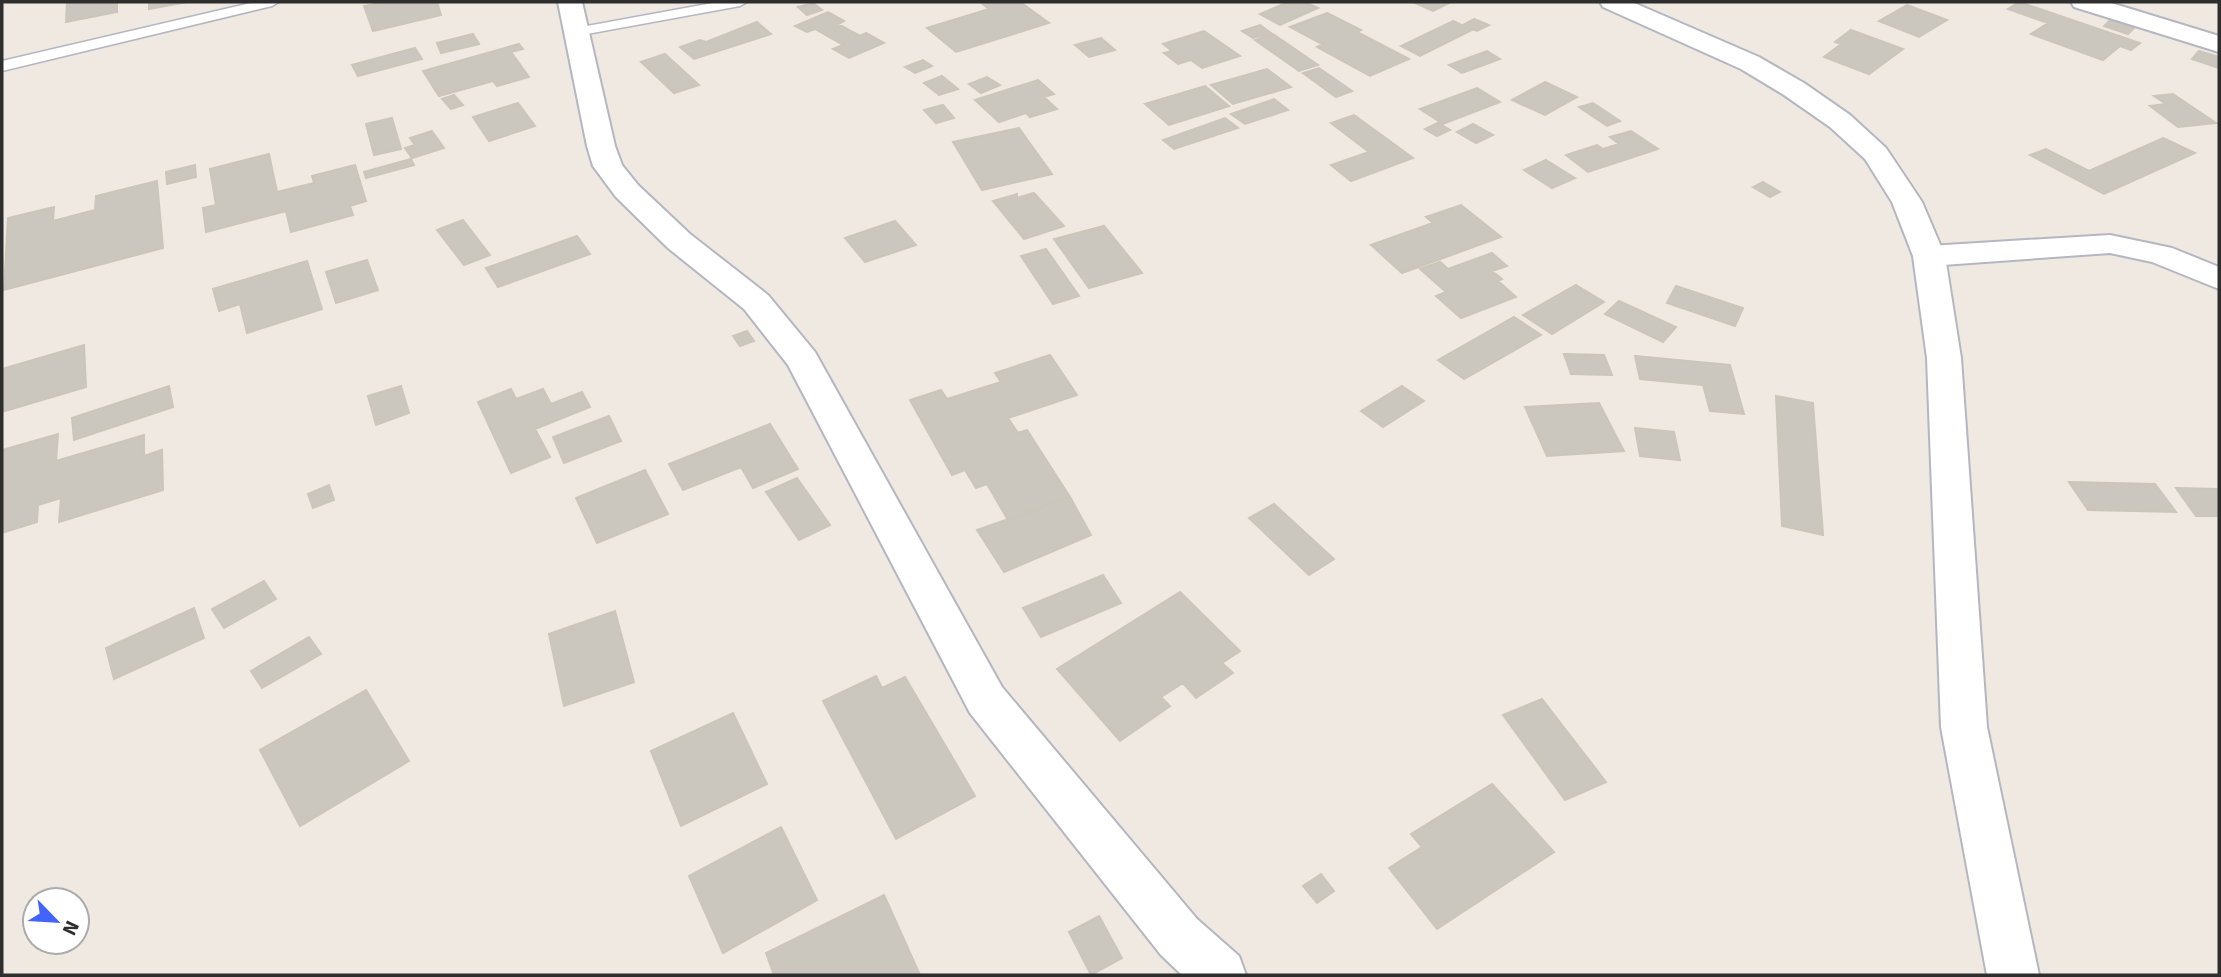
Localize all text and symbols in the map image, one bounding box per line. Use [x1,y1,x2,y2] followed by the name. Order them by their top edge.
[21,886,91,956] north arrow
[57,917,84,939] text: N

